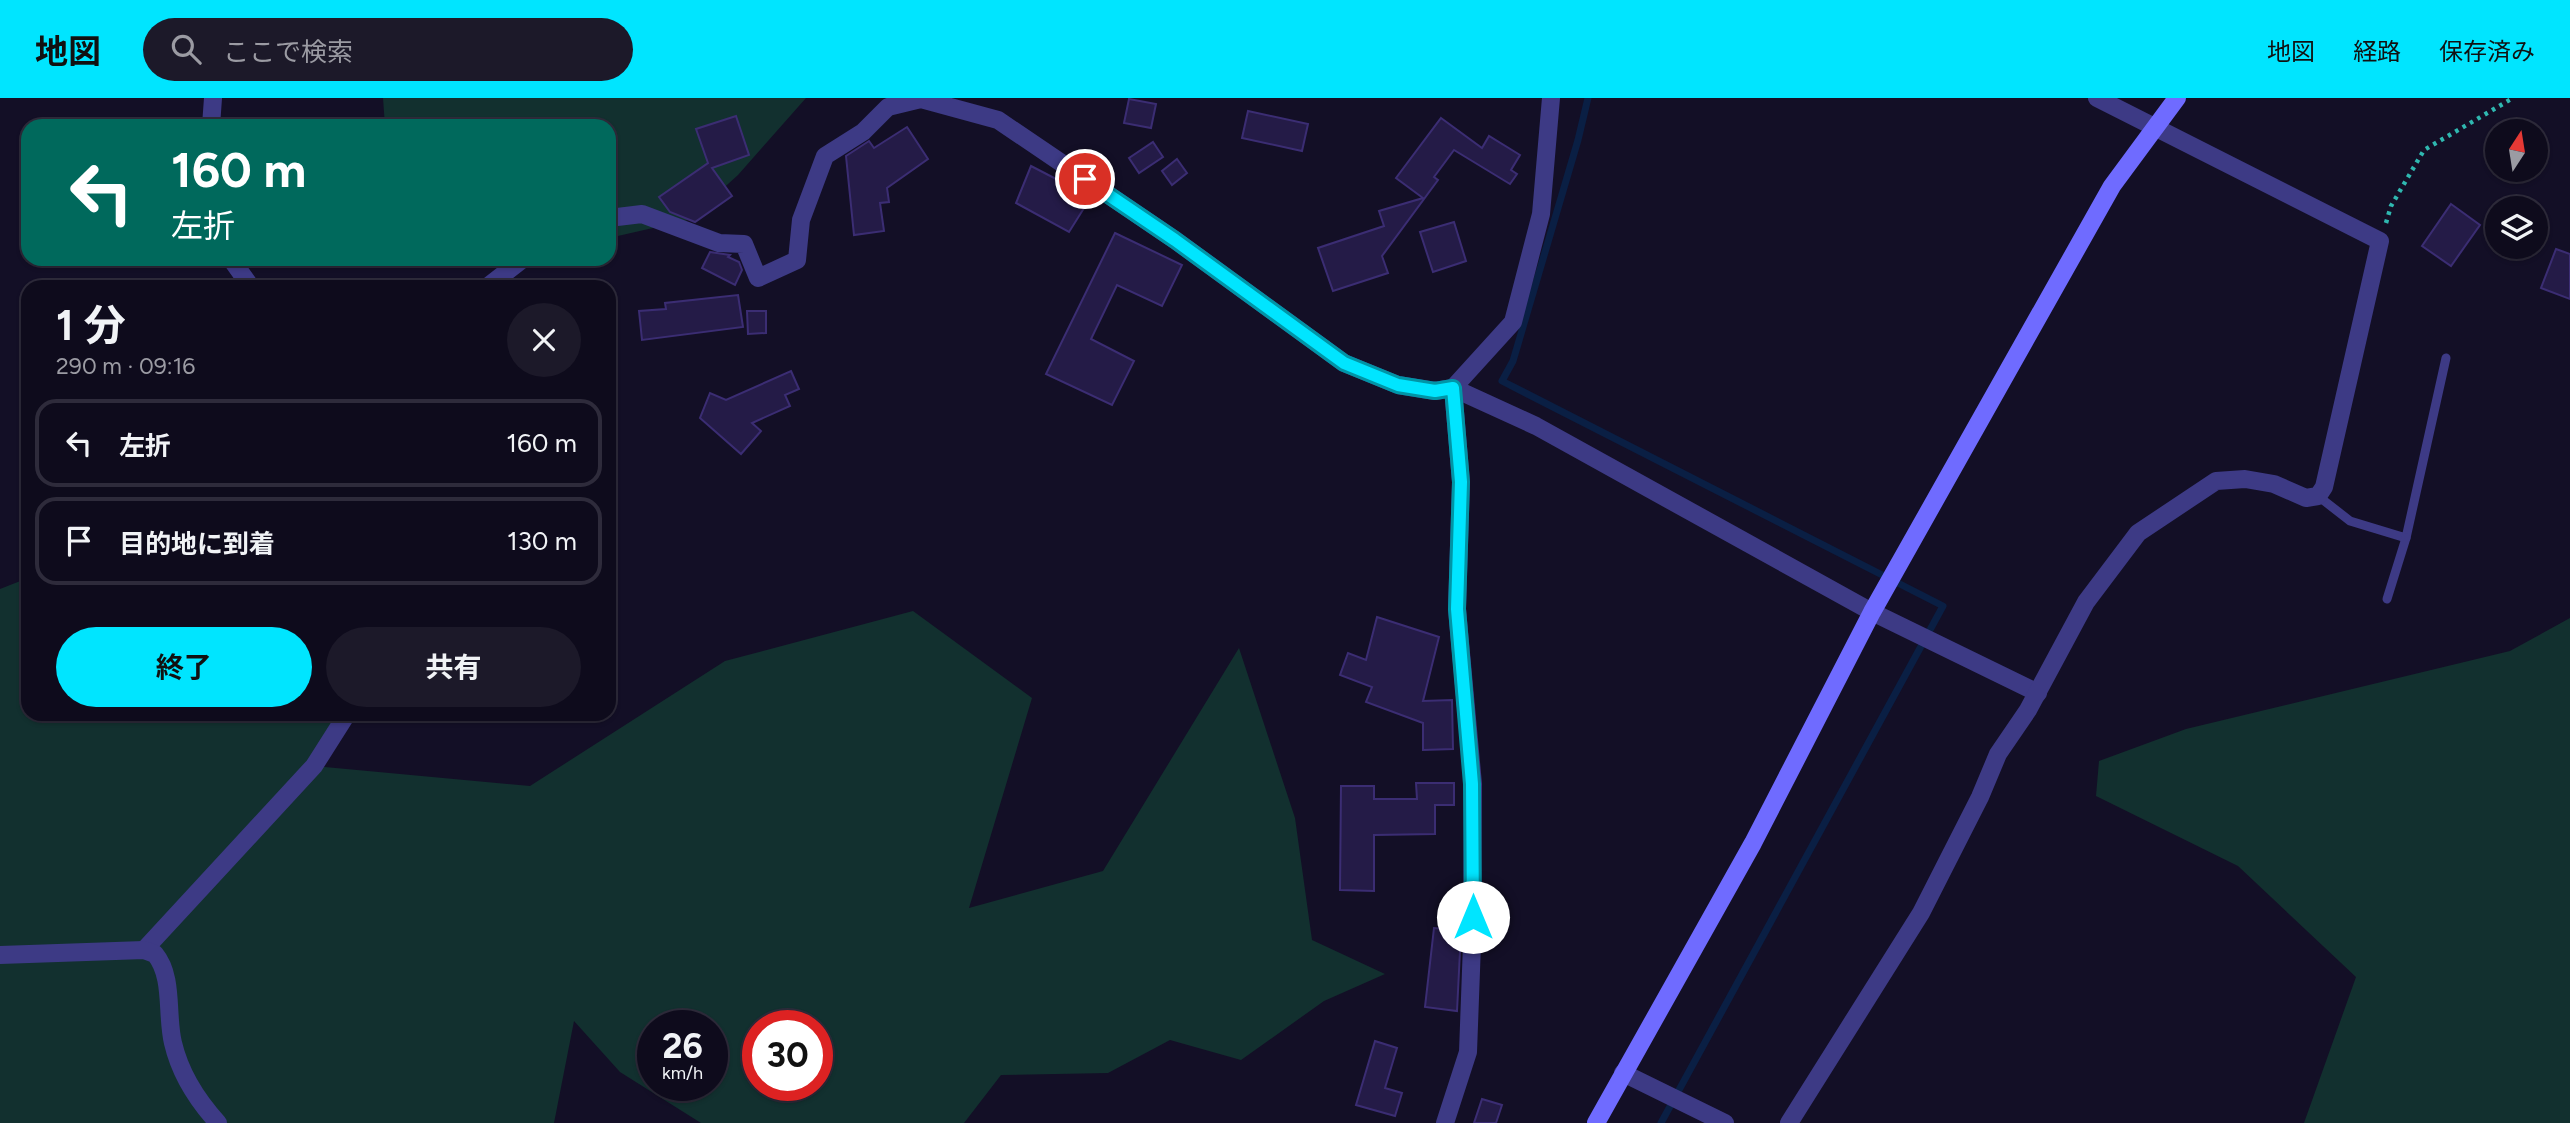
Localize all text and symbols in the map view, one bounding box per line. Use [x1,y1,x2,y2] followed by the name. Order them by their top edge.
[143,18,633,81] search box
[167,30,205,68] icon: search
[35,32,101,71] text: 地図
[223,36,353,68] text: ここで検索
[2267,37,2315,66] text: 地図
[2353,37,2401,66] text: 経路
[2439,37,2535,66] text: 保存済み
[2485,119,2548,182] north arrow
[2485,119,2548,259] map controls
[171,140,306,199] text: 160 m
[56,147,147,238] icon: left
[1055,149,1115,209] pin
[1066,160,1104,198] icon: arrive
[2485,196,2548,259] button: layers
[171,207,235,245] text: 左折
[56,300,126,351] text: 1 分
[507,303,581,377] button: close
[56,352,195,380] text: 290 m · 09:16
[60,424,98,462] icon: left
[506,427,577,459] text: 160 m
[119,430,171,462] text: 左折
[60,522,98,560] icon: arrive
[507,525,577,557] text: 130 m
[119,528,275,560] text: 目的地に到着
[56,627,312,707] button: 終了
[326,627,581,707] button: 共有
[1436,880,1510,954] position arrow
[742,1010,833,1101] speed limit sign: 30
[662,1025,703,1067] text: 26
[662,1062,703,1084] text: km/h

